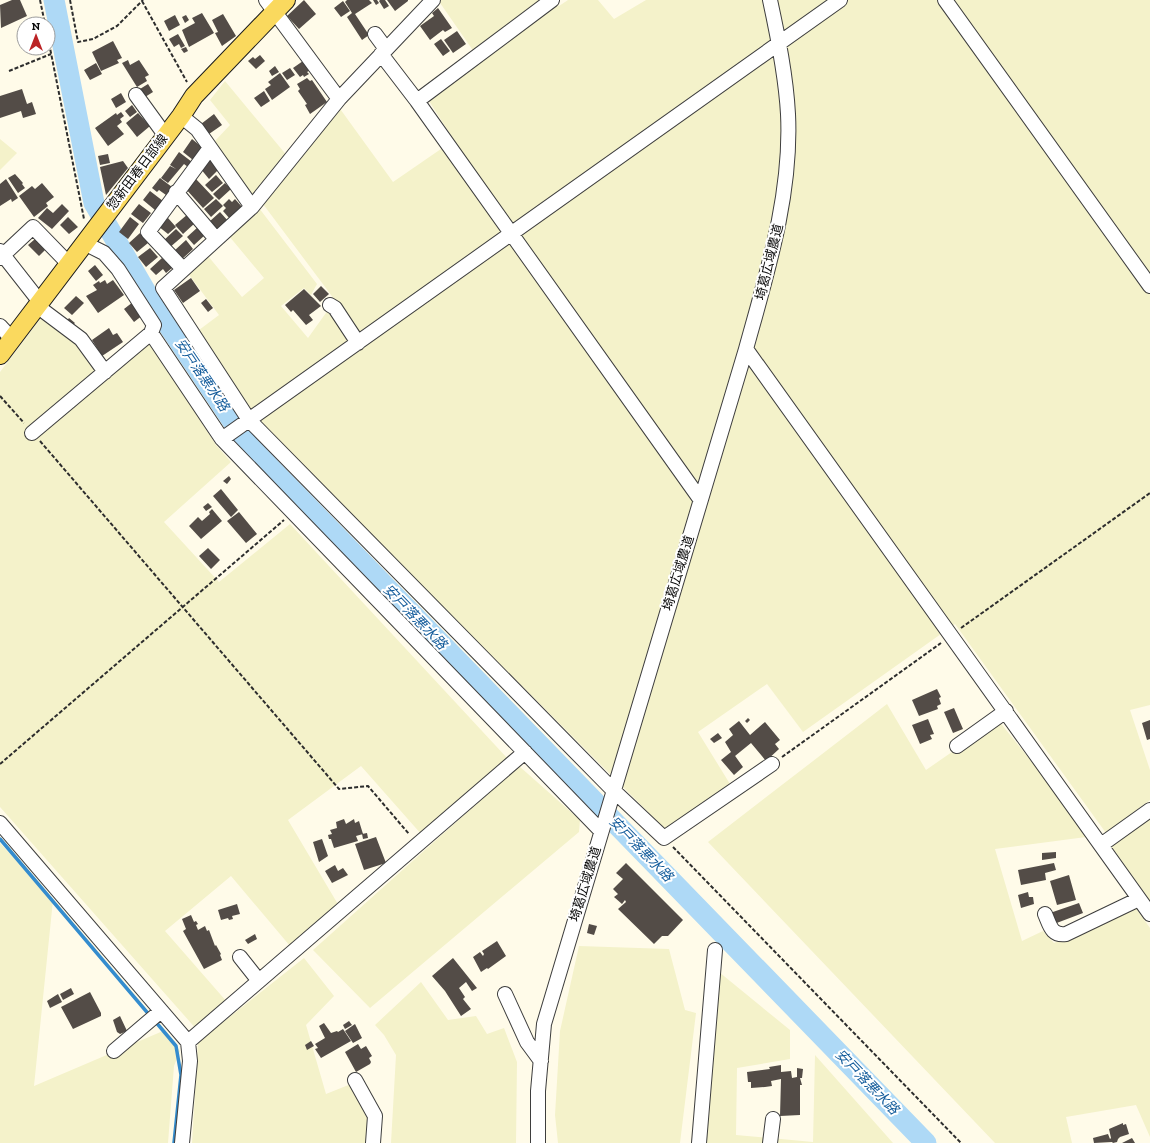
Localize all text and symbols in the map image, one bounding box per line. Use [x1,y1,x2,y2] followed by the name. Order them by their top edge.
[16,16,56,56] north arrow
[32,20,41,33] text: N
[104,131,170,213] street label: 惣新田春日部線
[752,222,786,302] street label: 埼葛広域農道
[171,335,233,415] water label: 安戸落悪水路
[659,534,697,612] street label: 埼葛広域農道
[380,581,451,654] water label: 安戸落悪水路
[606,813,677,886] water label: 安戸落悪水路
[566,845,604,923] street label: 埼葛広域農道
[832,1046,903,1119] water label: 安戸落悪水路

